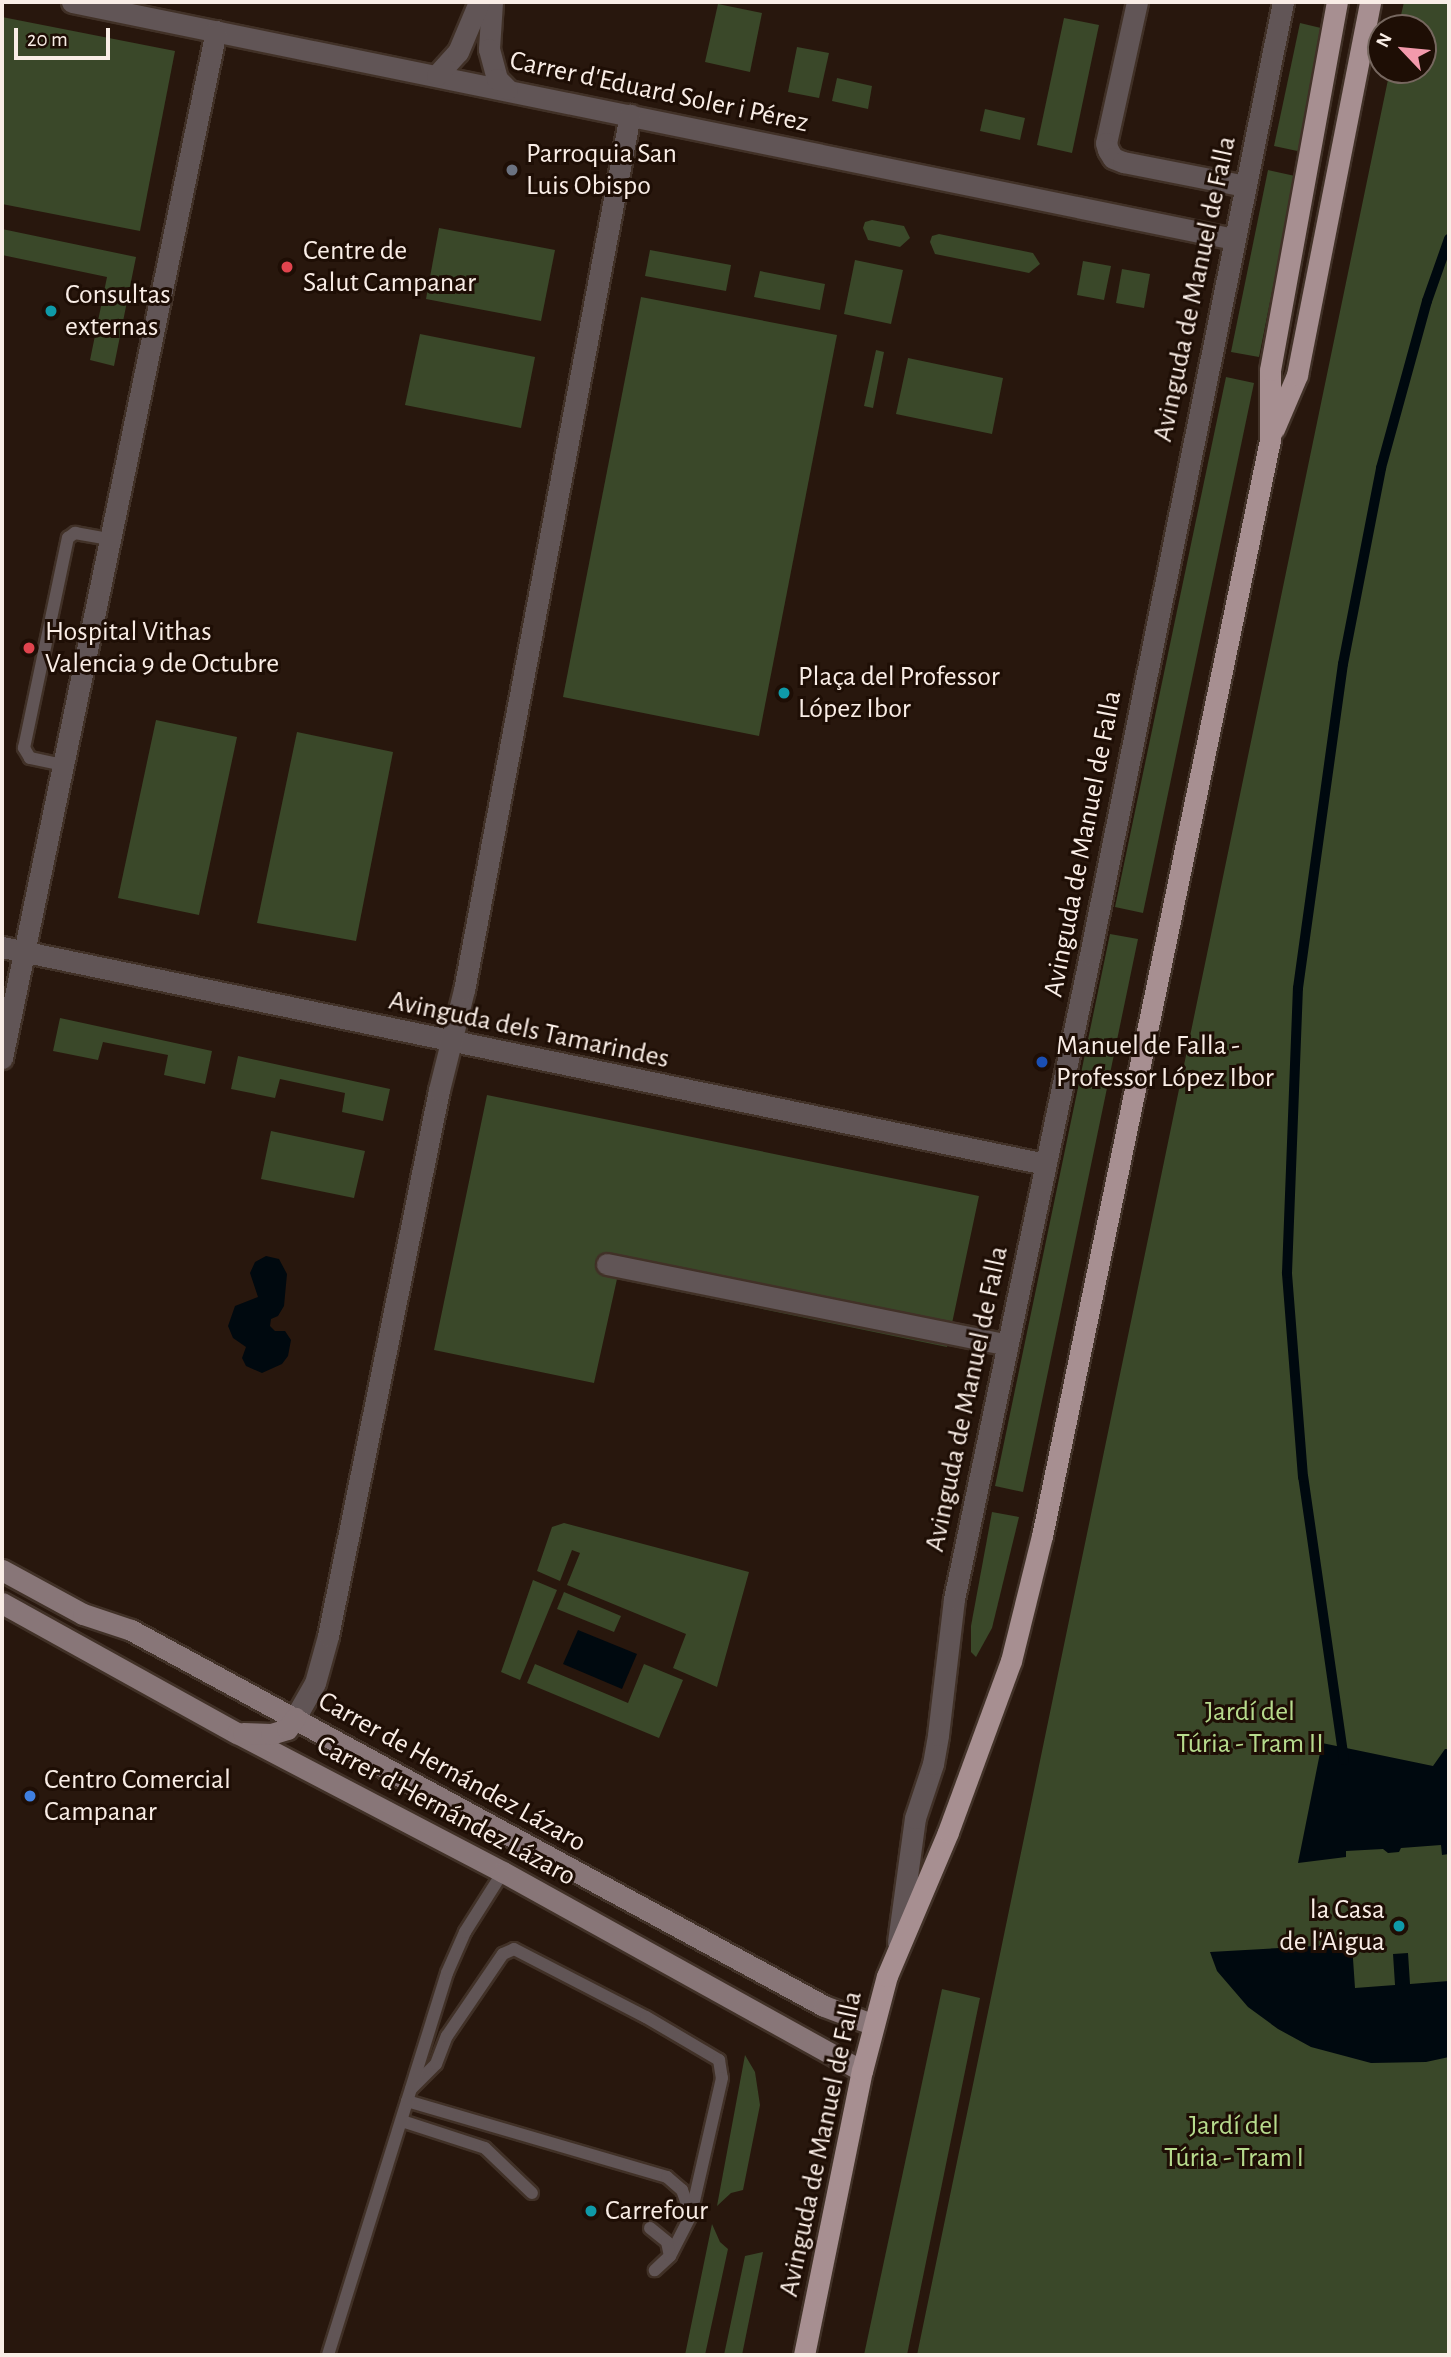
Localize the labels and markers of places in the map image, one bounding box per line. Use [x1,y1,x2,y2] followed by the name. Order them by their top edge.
[526,137,677,203] place label: Parroquia San Luis Obispo
[504,162,520,178] marker: Parroquia San Luis Obispo
[303,234,476,300] place label: Centre de Salut Campanar
[277,257,297,277] marker: Centre de Salut Campanar
[65,278,171,344] place label: Consultas externas
[43,303,59,319] marker: Consultas externas
[45,615,279,681] place label: Hospital Vithas Valencia 9 de Octubre
[19,638,39,658] marker: Hospital Vithas Valencia 9 de Octubre
[798,660,1000,726] place label: Plaça del Professor López Ibor
[776,685,792,701] marker: Plaça del Professor López Ibor
[1056,1029,1274,1095] place label: Manuel de Falla - Professor López Ibor
[1034,1054,1050,1070] marker: Manuel de Falla - Professor López Ibor
[44,1763,231,1829] place label: Centro Comercial Campanar
[22,1788,38,1804] marker: Centro Comercial Campanar
[1279,1893,1385,1959] place label: la Casa de l'Aigua
[1391,1918,1407,1934] marker: la Casa de l'Aigua
[605,2194,708,2228] place label: Carrefour
[583,2203,599,2219] marker: Carrefour

